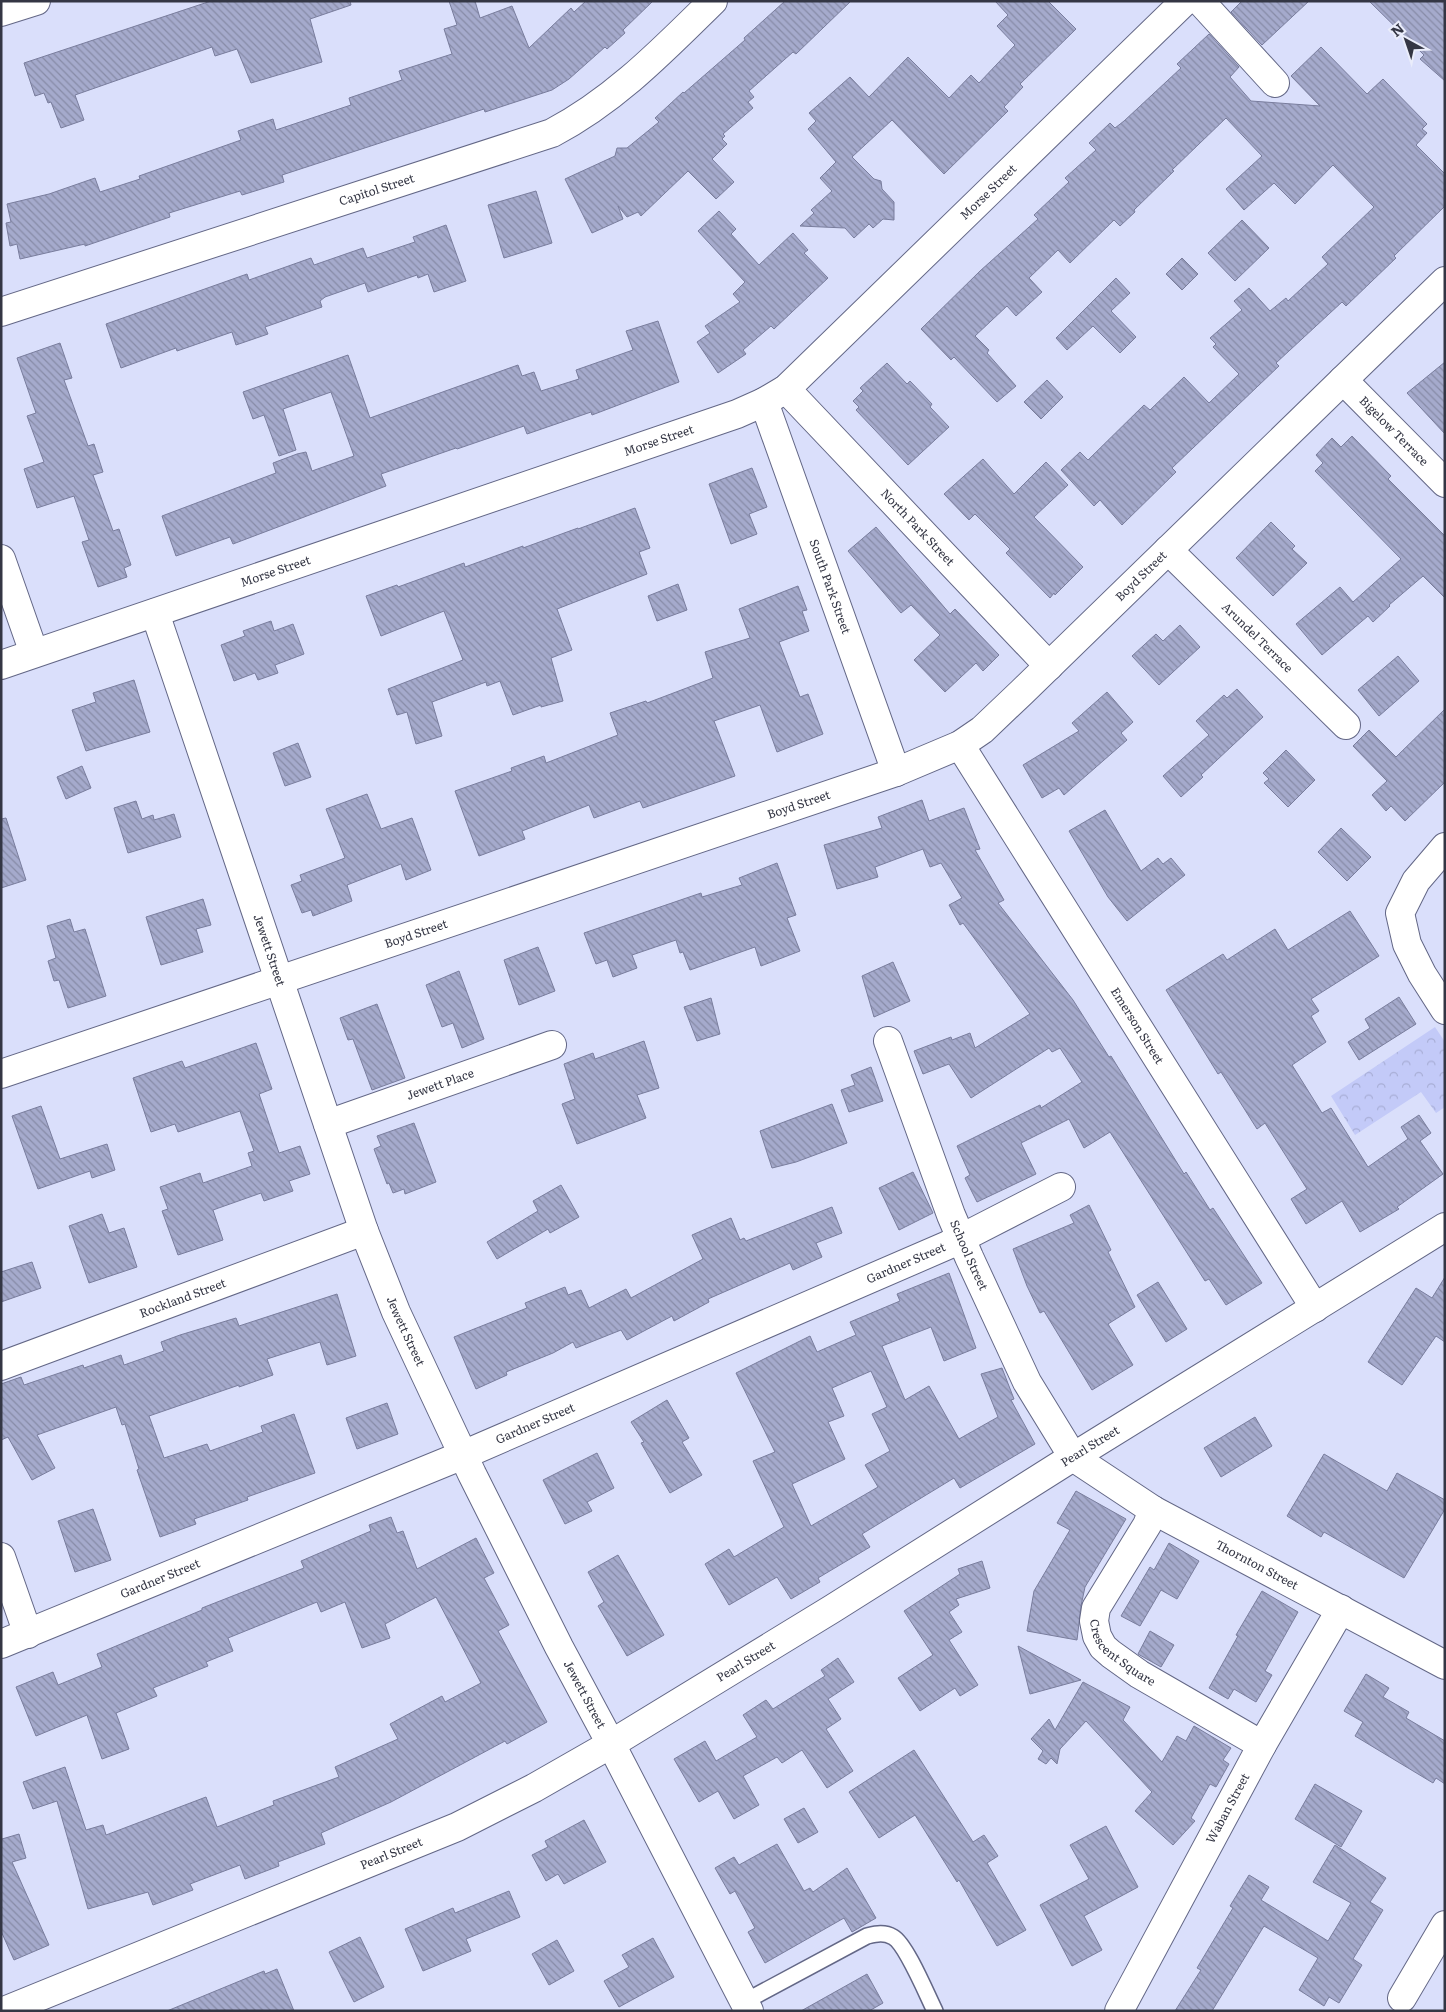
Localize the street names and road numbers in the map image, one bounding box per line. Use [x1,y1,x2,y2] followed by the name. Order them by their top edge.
[955,160,1020,223] street label: Morse Street
[336,168,416,210] street label: Capitol Street
[1356,391,1433,470] street label: Bigelow Terrace
[621,419,696,460] street label: Morse Street
[877,484,959,570] street label: North Park Street
[806,536,856,636] street label: South Park Street
[1111,546,1170,605] street label: Boyd Street
[238,550,313,591] street label: Morse Street
[1218,598,1298,676] street label: Arundel Terrace
[765,785,833,823] street label: Boyd Street
[249,911,291,988] street label: Jewett Street
[382,914,450,952] street label: Boyd Street
[1107,983,1169,1067] street label: Emerson Street
[404,1063,476,1104] street label: Jewett Place
[946,1217,993,1293] street label: School Street
[863,1237,948,1287] street label: Gardner Street
[137,1273,228,1322] street label: Rockland Street
[383,1293,430,1369] street label: Jewett Street
[493,1398,578,1448] street label: Gardner Street
[1057,1420,1123,1471] street label: Pearl Street
[1213,1535,1302,1594] street label: Thornton Street
[117,1554,203,1602] street label: Gardner Street
[1086,1617,1159,1690] street label: Crescent Square
[712,1636,778,1686] street label: Pearl Street
[560,1657,611,1732] street label: Jewett Street
[1201,1769,1253,1846] street label: Waban Street
[357,1832,425,1874] street label: Pearl Street

